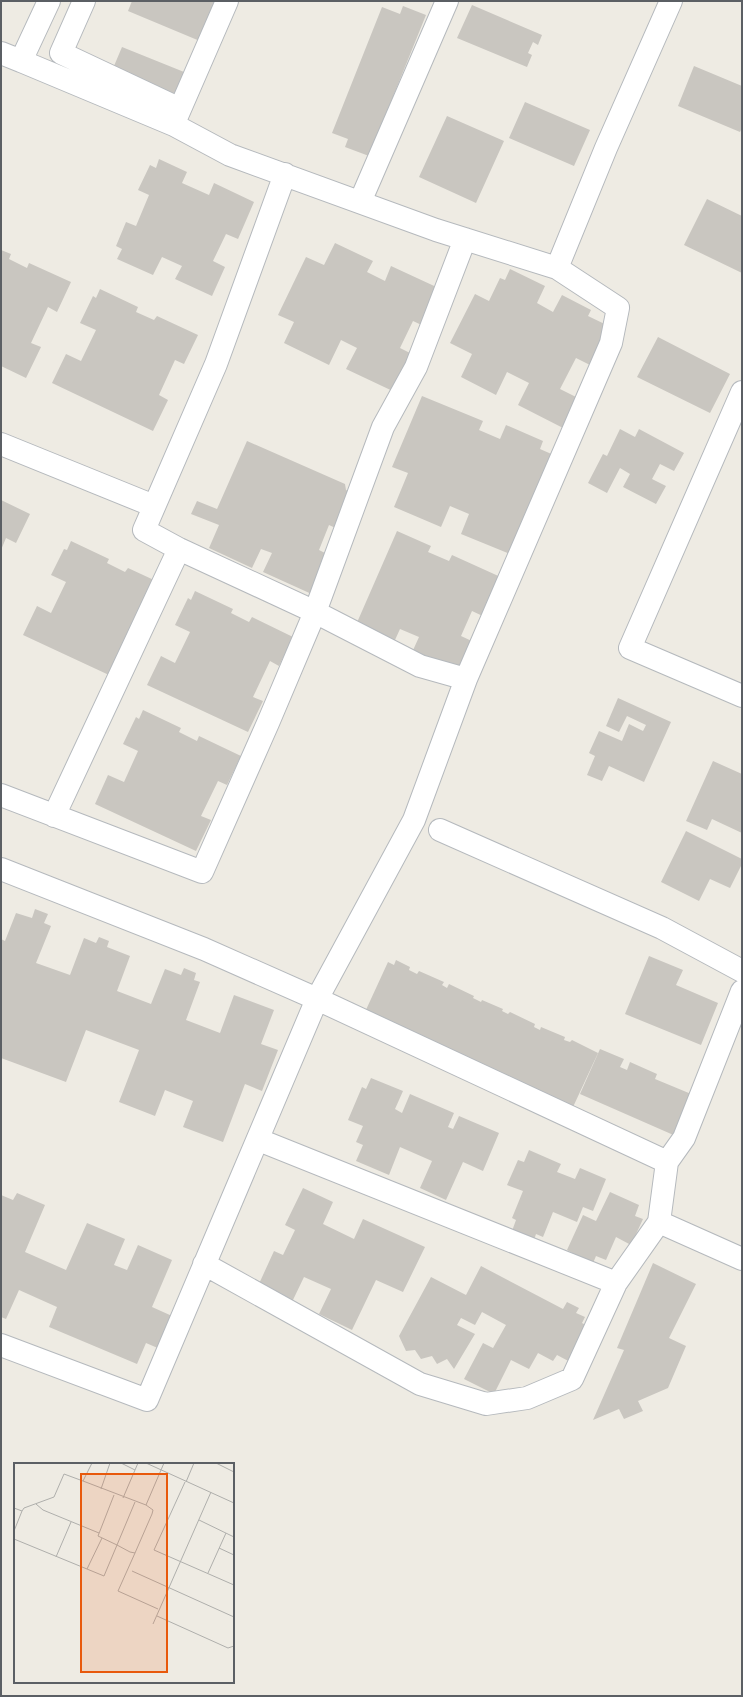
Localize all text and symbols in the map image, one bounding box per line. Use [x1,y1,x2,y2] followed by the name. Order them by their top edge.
[14,1463,234,1683] inset map

